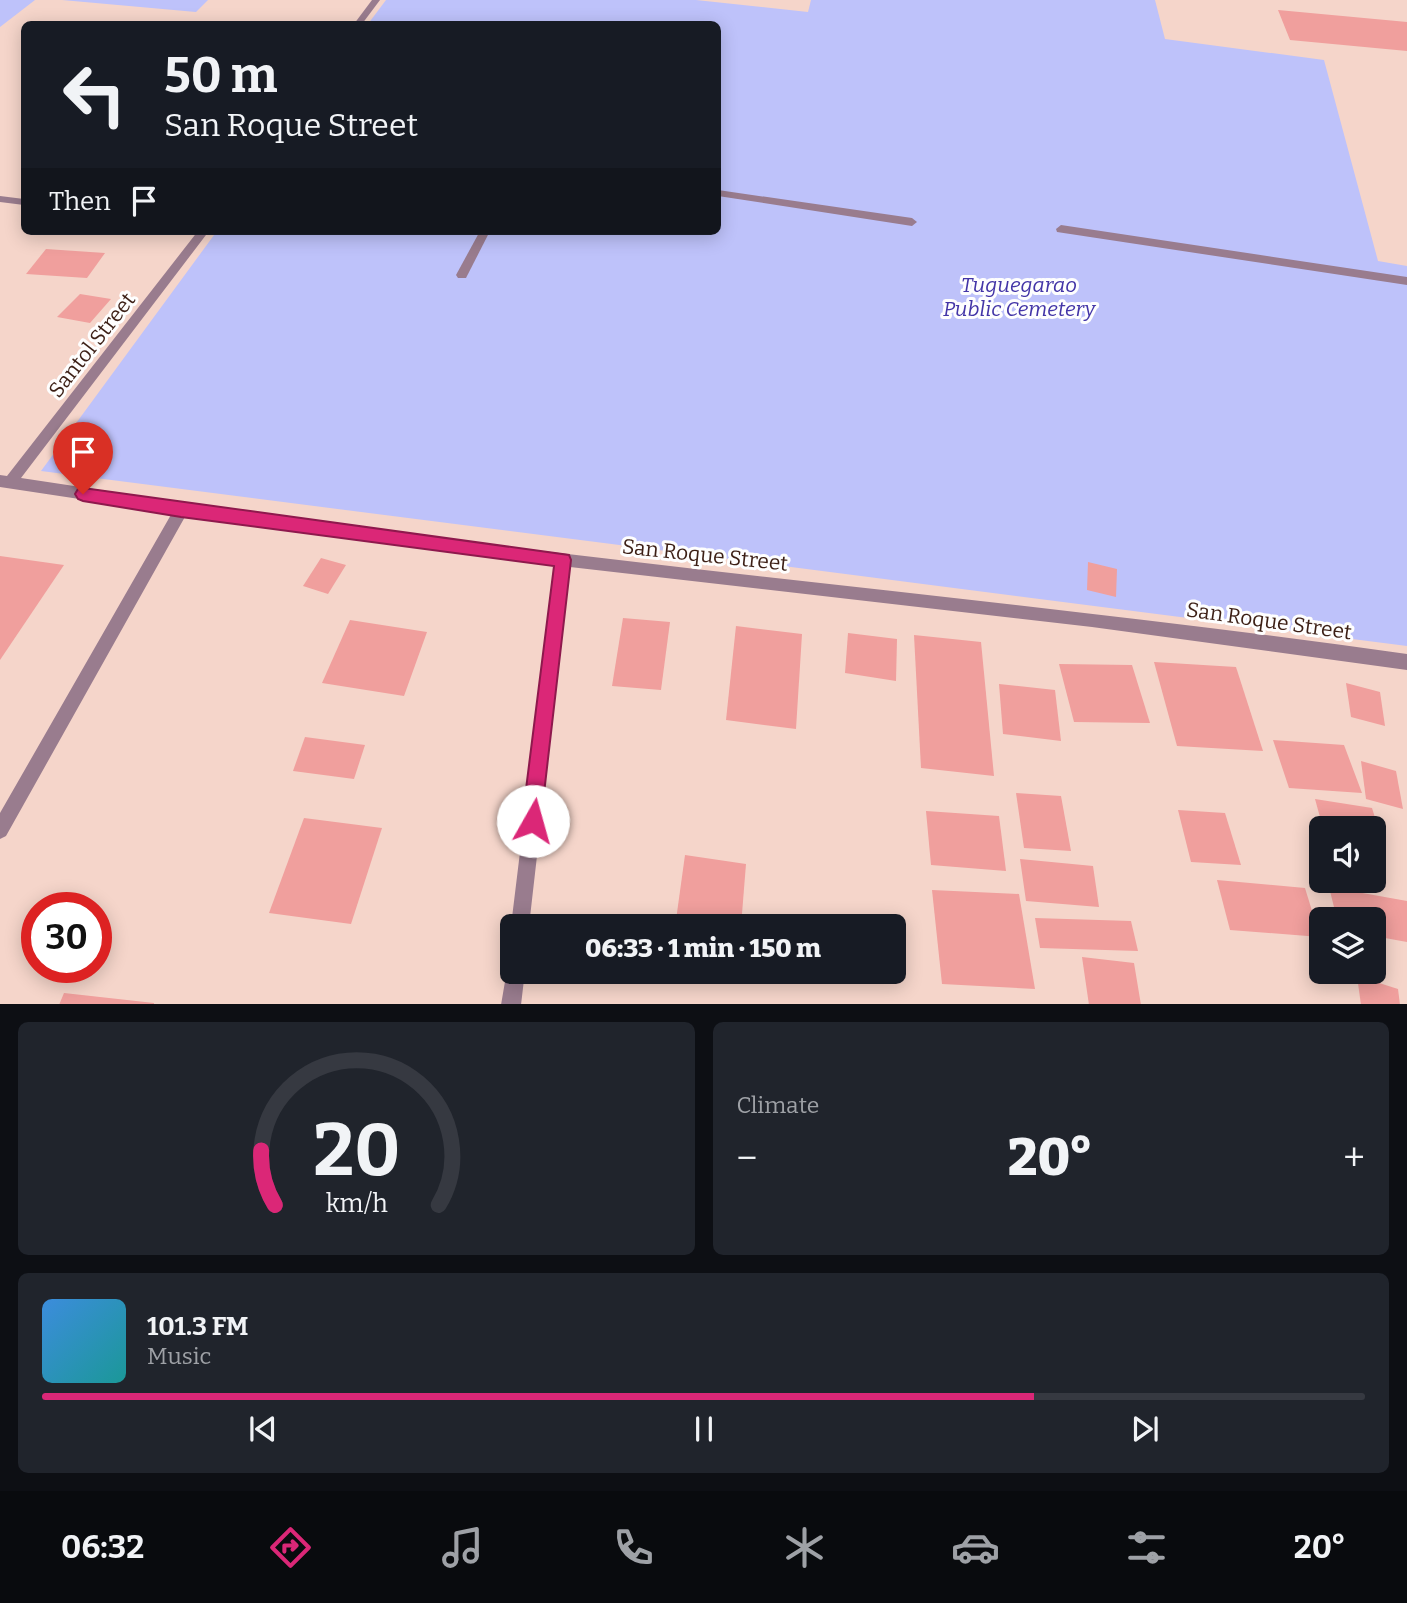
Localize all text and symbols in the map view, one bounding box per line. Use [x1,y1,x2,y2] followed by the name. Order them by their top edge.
[164,46,277,105] text: 50 m
[49,49,140,140] icon: left
[164,106,418,144] text: San Roque Street
[125,182,163,220] icon: arrive
[49,186,111,217] text: Then
[943,272,1096,322] park label: Tuguegarao Public Cemetery
[43,287,141,403] street label: Santol Street
[53,422,113,494] pin
[64,433,102,471] icon: arrive
[621,533,790,577] street label: San Roque Street
[1185,597,1354,646] street label: San Roque Street
[496,784,570,858] position arrow
[1309,816,1386,984] map controls
[1309,816,1386,893] button: sound
[21,892,112,983] speed limit sign: 30
[1309,907,1386,984] button: layers
[585,933,821,964] text: 06:33 · 1 min · 150 m
[737,1091,819,1119] text: Climate
[313,1107,400,1194] text: 20
[1008,1126,1093,1189] text: 20°
[737,1135,757,1181] text: −
[1343,1135,1365,1181] text: +
[325,1188,388,1218] text: km/h
[147,1311,248,1342] text: 101.3 FM
[147,1342,211,1370] text: Music
[244,1410,282,1448] icon: previous
[685,1410,723,1448] icon: pause
[1126,1410,1164,1448] icon: next
[266,1523,315,1572] icon: directions
[438,1523,487,1572] icon: music
[609,1523,658,1572] icon: phone
[780,1523,829,1572] icon: climate
[951,1523,1000,1572] icon: car
[1122,1523,1171,1572] icon: filters
[61,1528,144,1566] text: 06:32
[1294,1528,1346,1566] text: 20°

